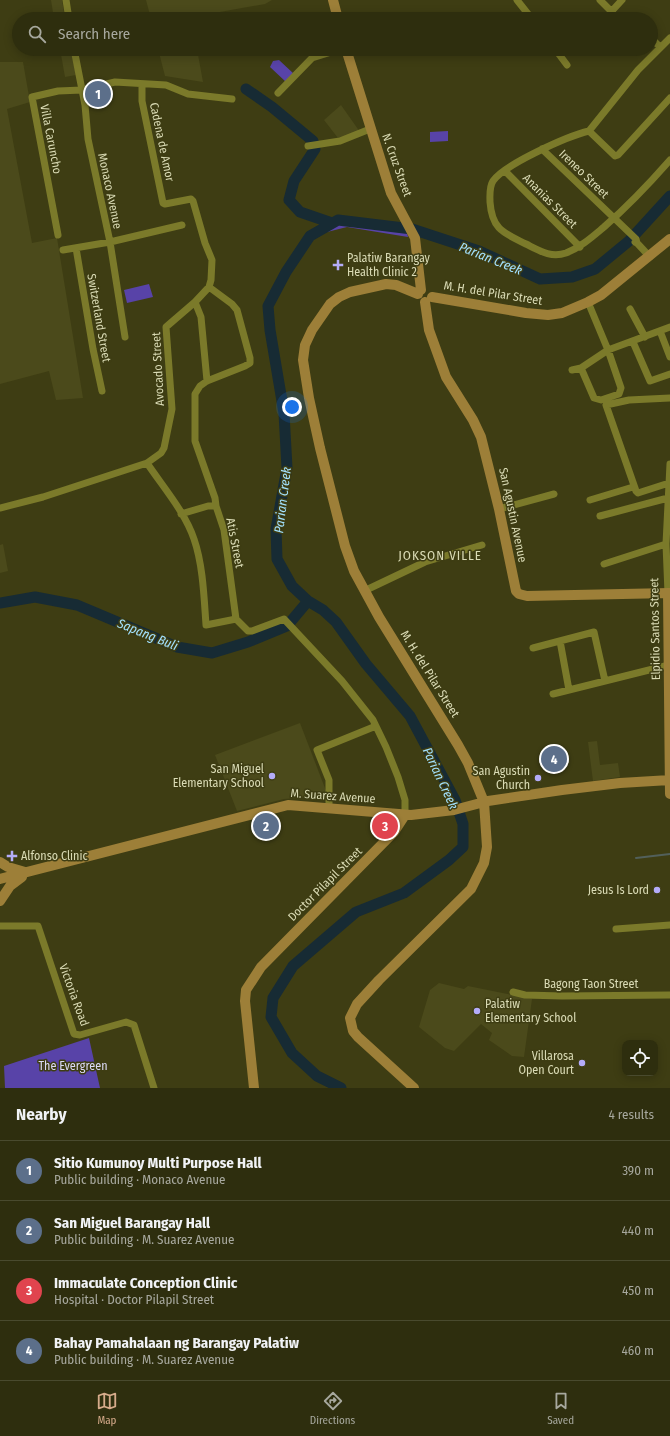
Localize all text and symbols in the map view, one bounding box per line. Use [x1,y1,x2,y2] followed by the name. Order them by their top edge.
[12,12,658,56] search box
[26,23,48,45] icon: search
[58,25,130,43] text: Search here
[85,79,111,109] pin: 1
[147,101,177,184] street label: Cadena de Amor
[37,103,65,175] street label: Villa Caruncho
[379,132,415,199] street label: N. Cruz Street
[556,147,612,201] street label: Ireneo Street
[95,152,125,230] street label: Monaco Avenue
[520,171,580,231] street label: Ananias Street
[457,239,525,278] water label: Parian Creek
[347,251,431,279] place label: Palatiw Barangay Health Clinic 2
[332,259,344,271] marker: Palatiw Barangay Health Clinic 2
[84,273,114,363] street label: Switzerland Street
[443,278,543,308] street label: M. H. del Pilar Street
[149,332,167,406] street label: Avocado Street
[282,397,302,417] your location
[271,466,294,534] water label: Parian Creek
[496,466,530,564] street label: San Agustin Avenue
[223,517,247,569] street label: Atis Street
[398,548,482,563] district label: JOKSON VILLE
[647,578,663,680] street label: Elpidio Santos Street
[114,615,181,654] water label: Sapang Buli
[398,628,462,720] street label: M. H. del Pilar Street
[541,744,567,774] pin: 4
[420,745,462,812] water label: Parian Creek
[173,762,264,790] place label: San Miguel Elementary School
[473,764,530,792] place label: San Agustin Church
[267,771,277,781] marker: San Miguel Elementary School
[533,773,543,783] marker: San Agustin Church
[290,786,376,806] street label: M. Suarez Avenue
[253,811,279,841] pin: 2
[372,811,398,841] pin: 3
[285,844,365,924] street label: Doctor Pilapil Street
[21,849,88,863] place label: Alfonso Clinic
[6,850,18,862] marker: Alfonso Clinic
[588,883,649,897] place label: Jesus Is Lord
[652,885,662,895] marker: Jesus Is Lord
[56,962,92,1028] street label: Victoria Road
[544,977,638,991] street label: Bagong Taon Street
[485,997,576,1025] place label: Palatiw Elementary School
[472,1006,482,1016] marker: Palatiw Elementary School
[622,1040,658,1076] map controls
[622,1040,658,1076] button: locate
[518,1049,574,1077] place label: Villarosa Open Court
[577,1058,587,1068] marker: Villarosa Open Court
[39,1059,107,1073] park label: The Evergreen
[16,1104,67,1125] text: Nearby
[608,1107,654,1122] text: 4 results
[54,1154,262,1172] text: Sitio Kumunoy Multi Purpose Hall
[26,1163,32,1178] text: 1
[622,1163,654,1178] text: 390 m
[54,1172,226,1187] text: Public building · Monaco Avenue
[54,1214,210,1232] text: San Miguel Barangay Hall
[26,1223,32,1238] text: 2
[622,1223,654,1238] text: 440 m
[54,1232,234,1247] text: Public building · M. Suarez Avenue
[54,1274,237,1292] text: Immaculate Conception Clinic
[26,1283,32,1298] text: 3
[622,1283,654,1298] text: 450 m
[54,1292,214,1307] text: Hospital · Doctor Pilapil Street
[54,1334,299,1352] text: Bahay Pamahalaan ng Barangay Palatiw
[26,1343,32,1358] text: 4
[621,1343,654,1358] text: 460 m
[54,1352,234,1367] text: Public building · M. Suarez Avenue
[96,1390,118,1427] tab: Map
[310,1390,355,1427] tab: Directions
[547,1390,574,1427] tab: Saved

